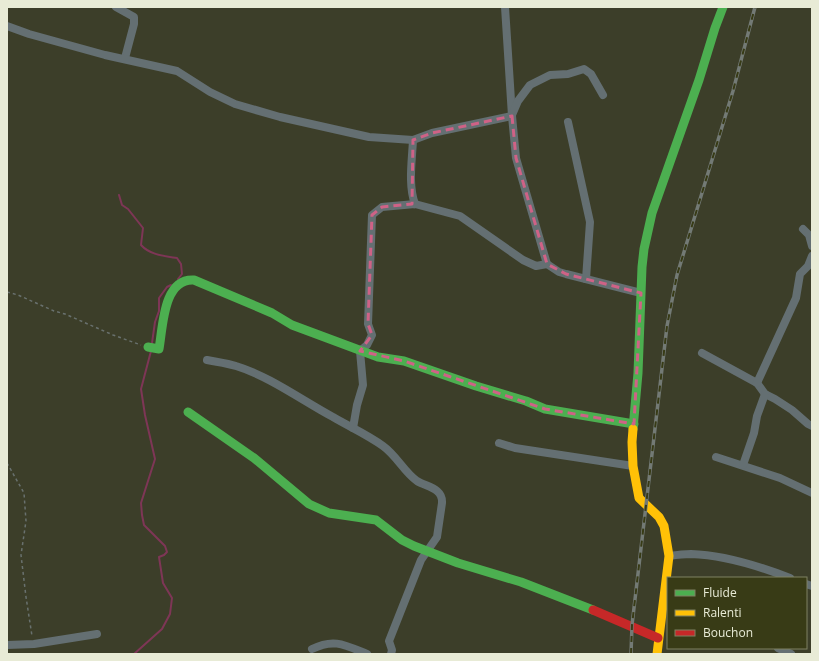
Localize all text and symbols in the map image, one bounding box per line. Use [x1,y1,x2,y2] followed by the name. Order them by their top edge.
[667,577,807,649] legend
[703,584,737,601] text: Fluide
[703,604,742,621] text: Ralenti
[703,624,753,641] text: Bouchon

